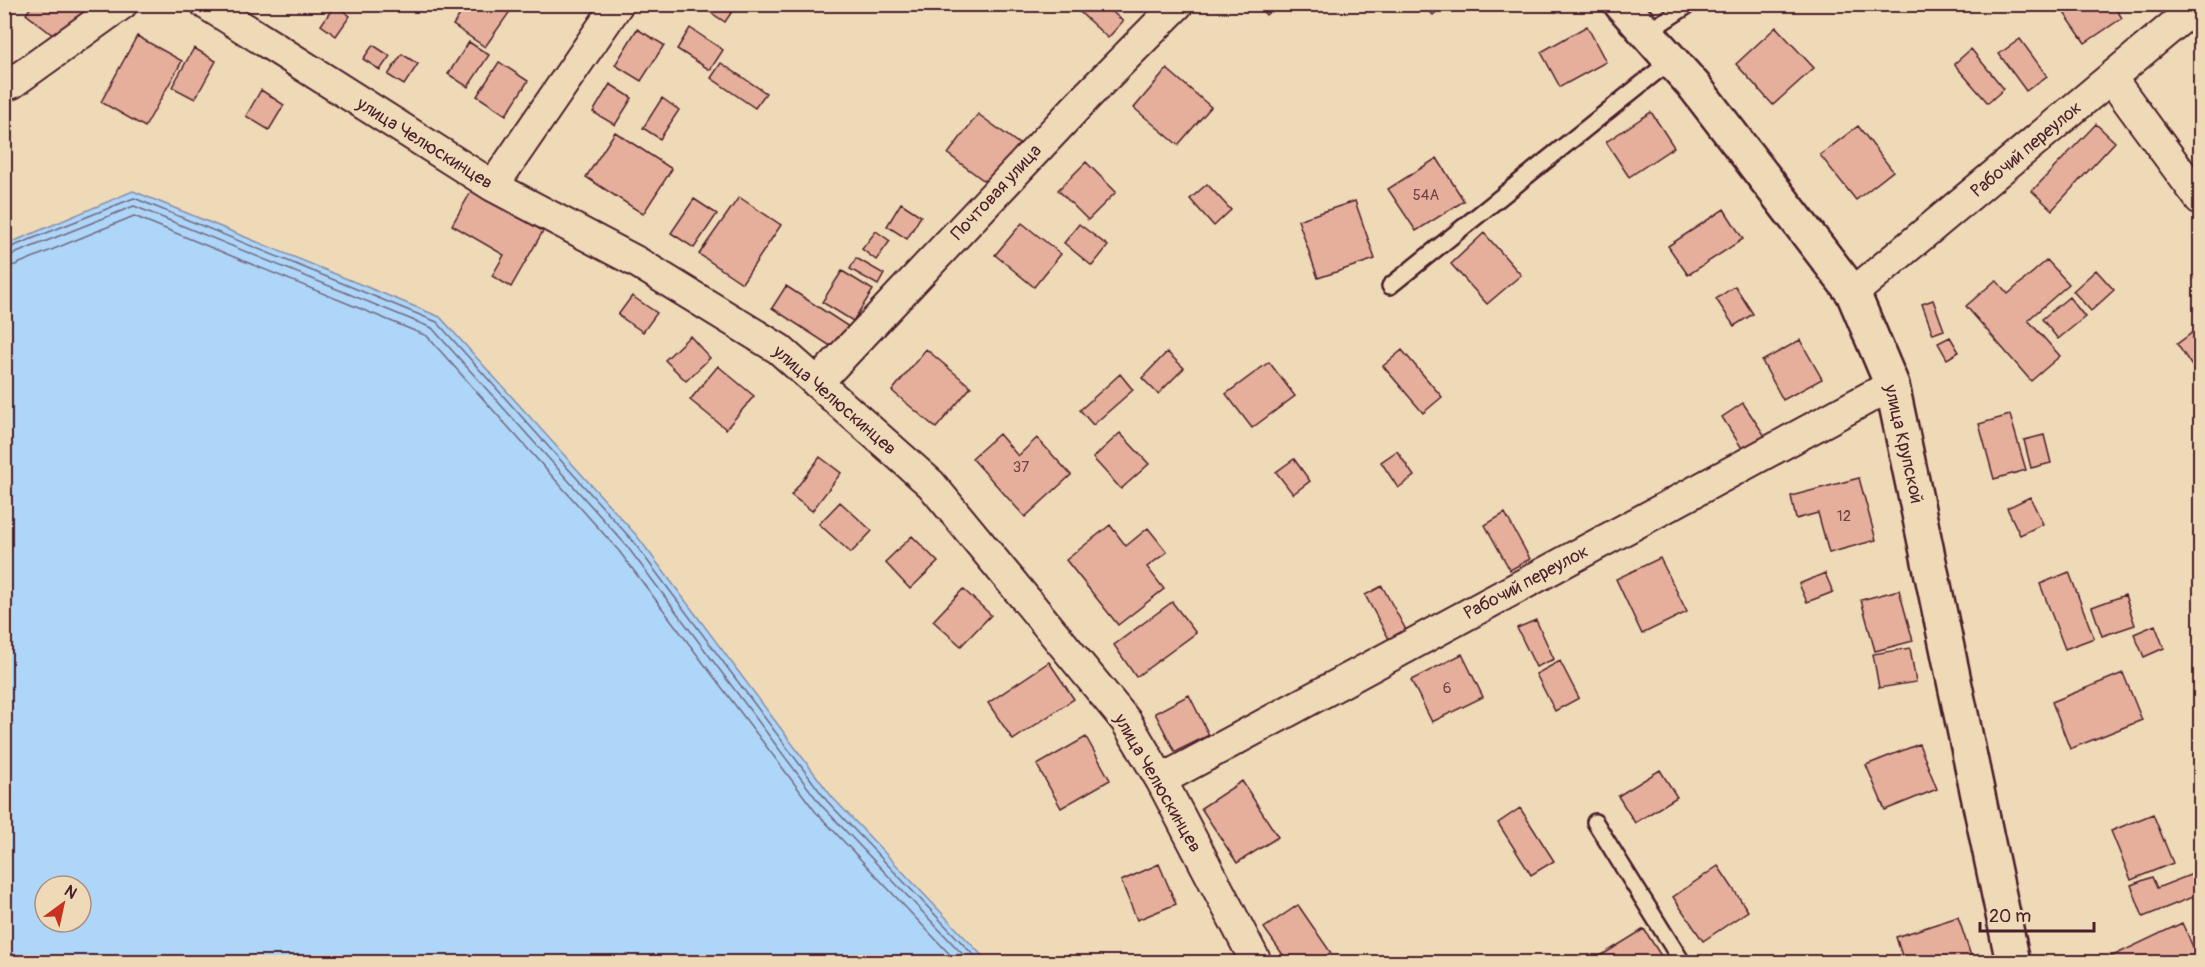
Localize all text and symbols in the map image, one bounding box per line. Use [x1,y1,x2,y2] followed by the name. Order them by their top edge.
[351,92,497,195] street label: улица Челюскинцев
[1966,96,2087,203] street label: Рабочий переулок
[946,140,1047,245] street label: Почтовая улица
[1413,186,1440,205] house number: 54А
[767,340,901,460] street label: улица Челюскинцев
[1878,382,1928,506] street label: улица Крупской
[1013,458,1029,477] house number: 37
[1837,507,1851,526] house number: 12
[1460,540,1593,625] street label: Рабочий переулок
[1443,679,1451,698] house number: 6
[1108,709,1207,857] street label: улица Челюскинцев
[33,874,93,934] north arrow
[61,881,81,904] text: N
[1980,895,2094,933] scale bar
[1989,905,2031,928] text: 20 m

